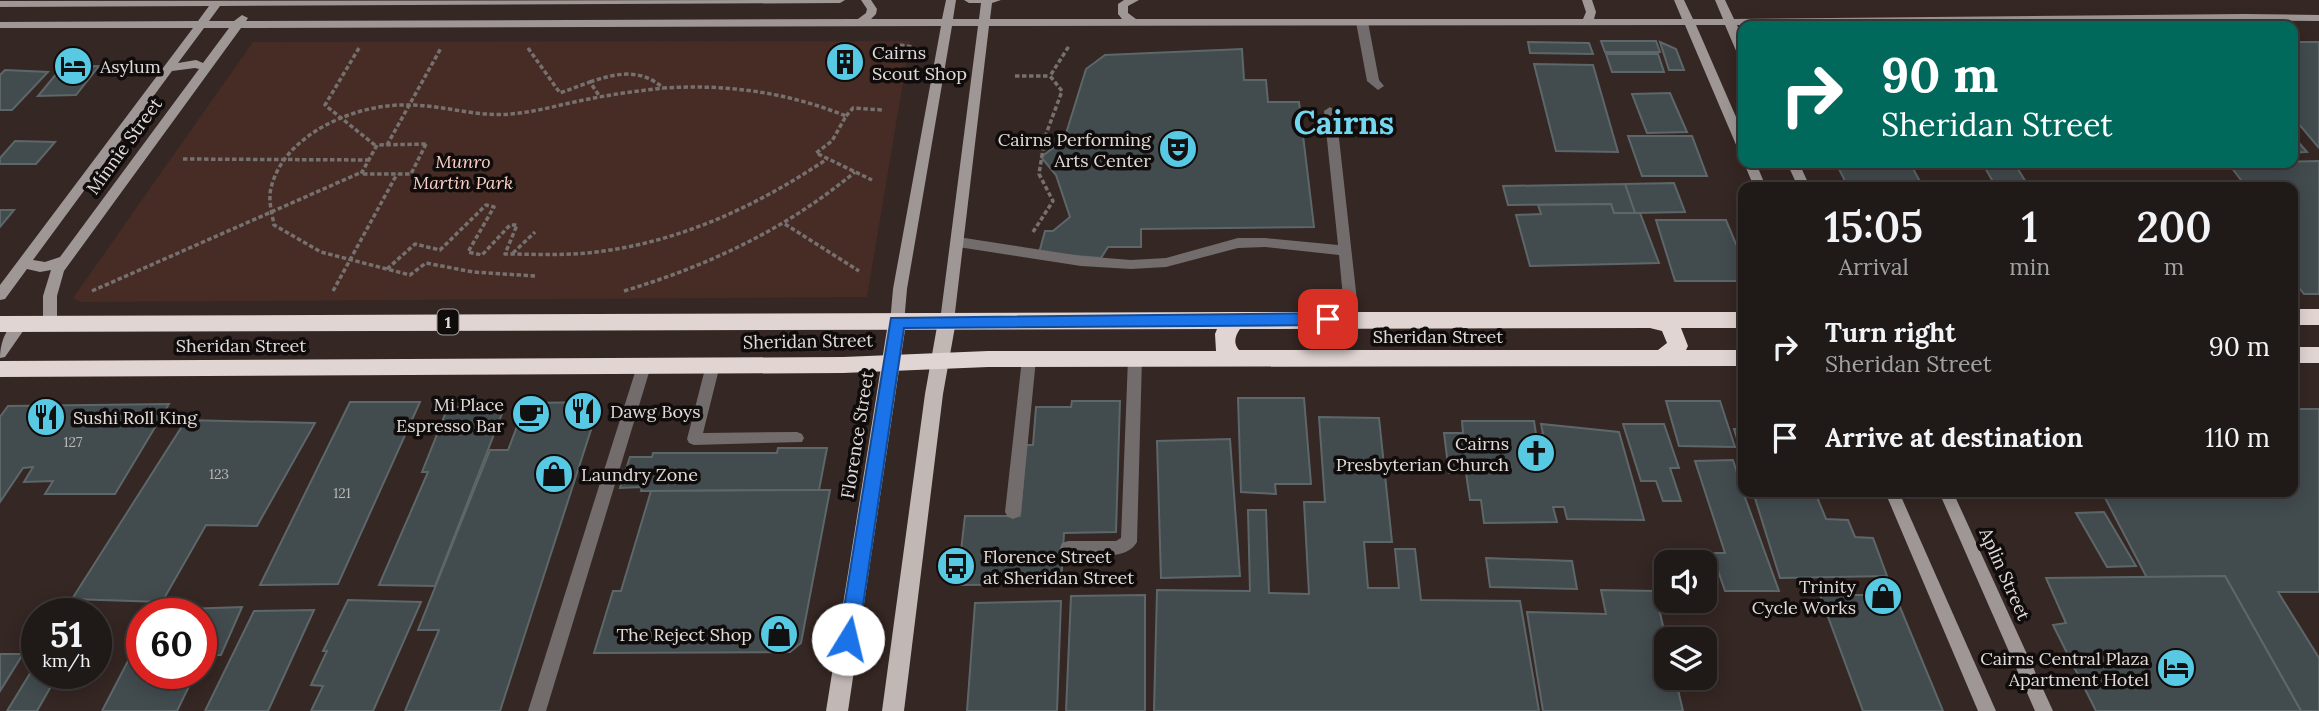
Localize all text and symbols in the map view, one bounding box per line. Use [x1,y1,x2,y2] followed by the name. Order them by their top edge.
[824,41,866,83] building icon: Cairns Scout Shop
[872,41,967,85] place label: Cairns Scout Shop
[1881,43,1998,105] text: 90 m
[52,45,94,87] hotel icon: Asylum
[1766,49,1857,140] icon: right
[99,55,161,78] place label: Asylum
[81,93,167,199] street label: Minnie Street
[1294,102,1394,143] district label: Cairns
[1881,104,2113,145] text: Sheridan Street
[998,128,1152,172] place label: Cairns Performing Arts Center
[1157,128,1199,170] theatre icon: Cairns Performing Arts Center
[413,150,513,194] park label: Munro Martin Park
[1824,200,1923,254] text: 15:05
[2022,200,2038,254] text: 1
[2136,200,2212,254] text: 200
[1838,252,1909,281] text: Arrival
[2009,252,2050,281] text: min
[2164,252,2184,281] text: m
[1298,289,1358,349] pin
[1309,300,1347,338] icon: arrive
[438,310,458,334] road number: 1
[1825,316,1956,349] text: Turn right
[1373,325,1503,348] street label: Sheridan Street
[743,328,873,354] street label: Sheridan Street
[1766,328,1804,366] icon: right
[2209,330,2270,363] text: 90 m
[176,334,306,357] street label: Sheridan Street
[1825,349,1992,378] text: Sheridan Street
[836,370,878,500] street label: Florence Street
[562,390,604,432] restaurant icon: Dawg Boys
[396,393,504,437] place label: Mi Place Espresso Bar
[510,393,552,435] cafe icon: Mi Place Espresso Bar
[25,396,67,438] restaurant icon: Sushi Roll King
[610,400,701,423] place label: Dawg Boys
[73,406,198,429] place label: Sushi Roll King
[1766,419,1804,457] icon: arrive
[1825,421,2083,454] text: Arrive at destination
[2205,421,2270,454] text: 110 m
[1336,432,1509,476] place label: Cairns Presbyterian Church
[1515,432,1557,474] church icon: Cairns Presbyterian Church
[63,433,83,451] house number: 127
[533,453,575,495] shop icon: Laundry Zone
[581,463,698,486] place label: Laundry Zone
[209,465,229,483] house number: 123
[333,484,351,502] house number: 121
[1974,523,2036,624] street label: Aplin Street
[935,545,977,587] bus stop icon: Florence Street at Sheridan Street
[983,545,1134,589] place label: Florence Street at Sheridan Street
[1654,550,1717,690] map controls
[1654,550,1717,613] button: sound
[1752,575,1856,619] place label: Trinity Cycle Works
[1862,575,1904,617] shop icon: Trinity Cycle Works
[126,598,217,689] speed limit sign: 60
[811,602,885,676] position arrow
[50,612,83,657] text: 51
[758,613,800,655] shop icon: The Reject Shop
[616,623,752,646] place label: The Reject Shop
[1654,627,1717,690] button: layers
[1980,647,2149,691] place label: Cairns Central Plaza Apartment Hotel
[2155,647,2197,689] hotel icon: Cairns Central Plaza Apartment Hotel
[42,649,91,672] text: km/h

